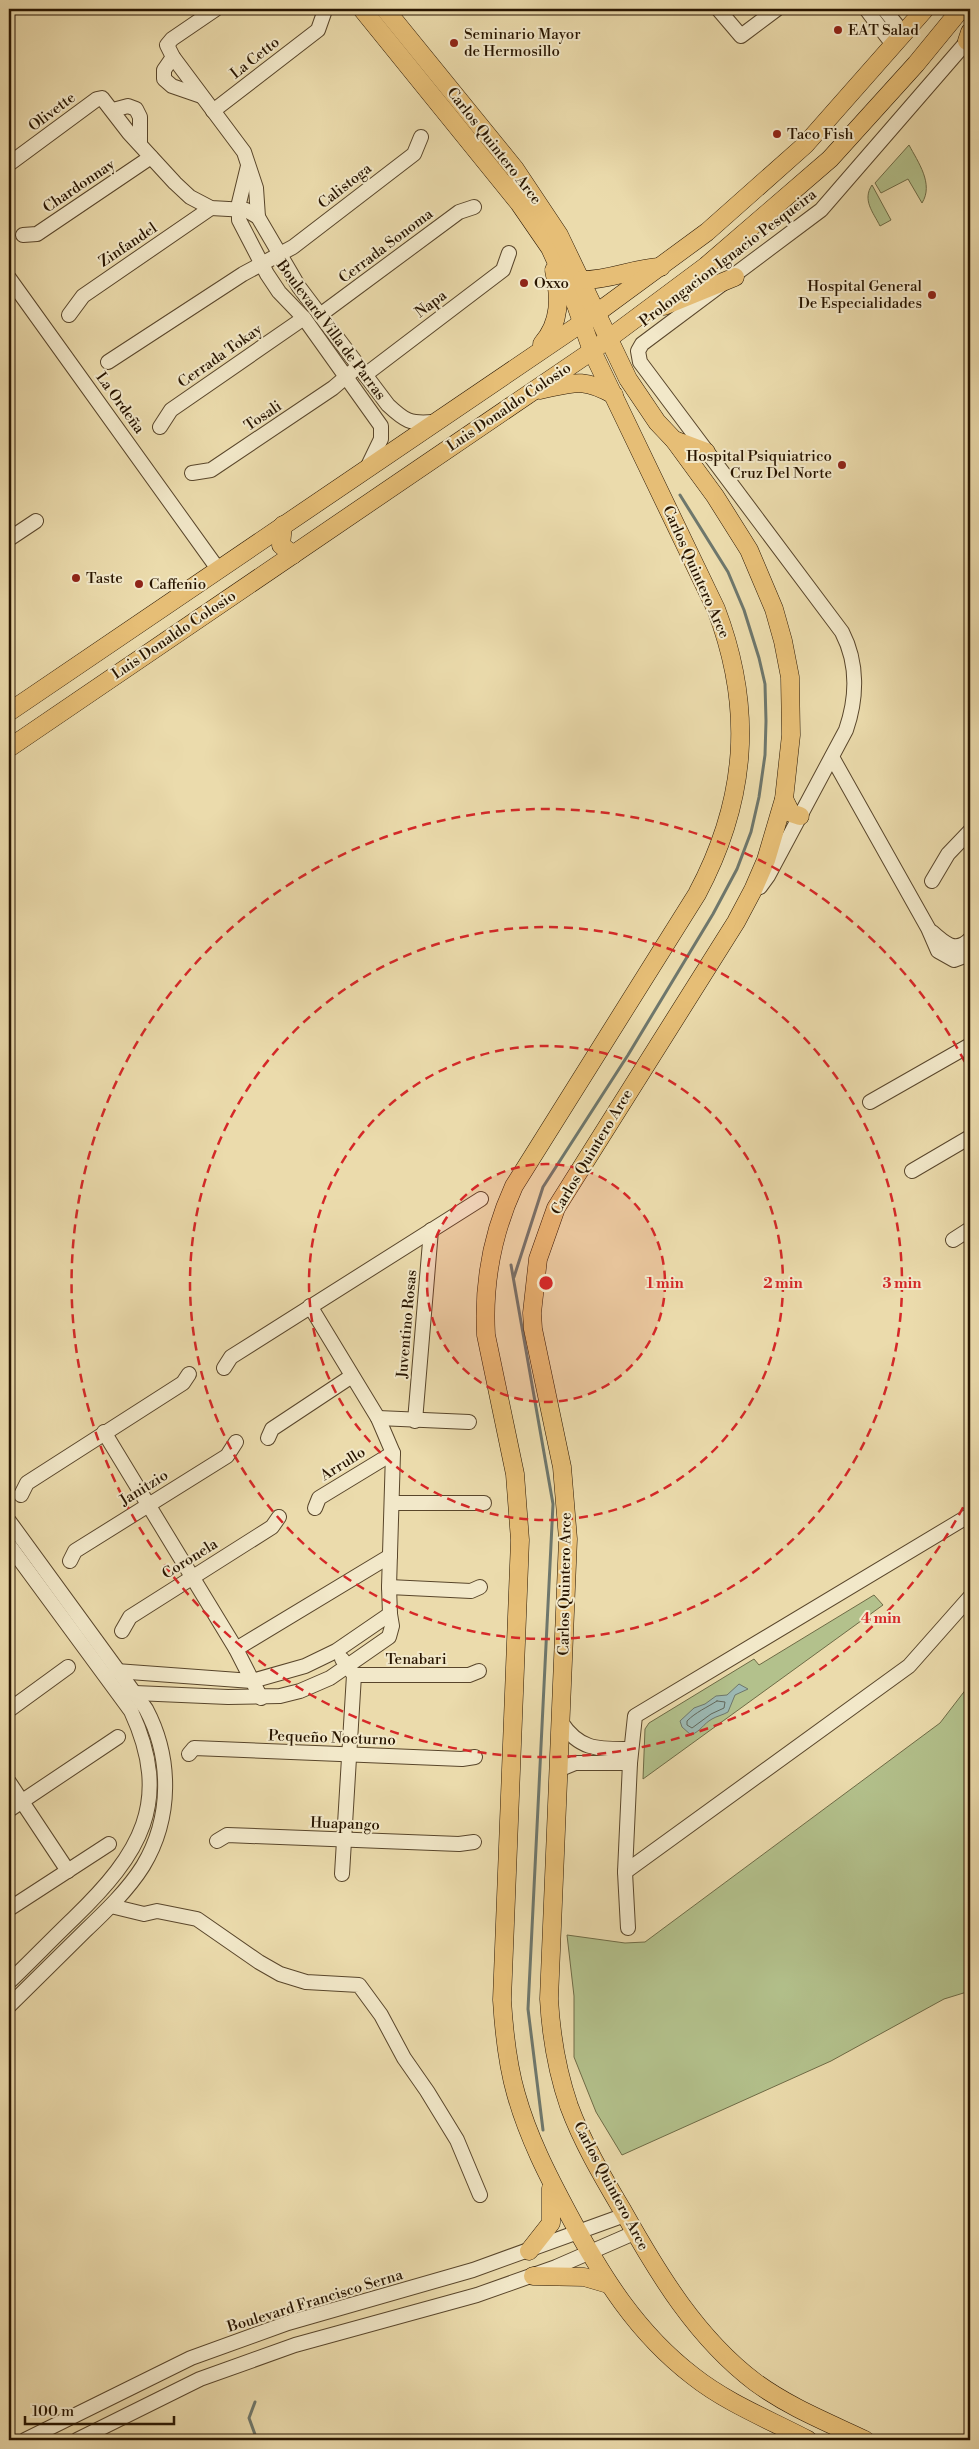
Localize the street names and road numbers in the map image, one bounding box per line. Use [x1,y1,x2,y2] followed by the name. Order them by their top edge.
[227,33,283,83] street label: La Cetto
[442,84,546,208] street label: Carlos Quintero Arce
[25,88,79,136] street label: Olivette
[39,155,119,217] street label: Chardonnay
[314,159,376,213] street label: Calistoga
[636,185,821,331] street label: Prolongacion Ignacio Pesqueira
[335,204,437,288] street label: Cerrada Sonoma
[95,218,161,271] street label: Zinfandel
[272,255,390,404] street label: Boulevard Villa de Parras
[411,286,451,322] street label: Napa
[174,320,266,392] street label: Cerrada Tokay
[443,358,575,456] street label: Luis Donaldo Colosio
[91,369,149,438] street label: La Ordeña
[241,397,285,435] street label: Tosali
[658,503,734,641] street label: Carlos Quintero Arce
[108,586,240,684] street label: Luis Donaldo Colosio
[547,1086,637,1218] street label: Carlos Quintero Arce
[393,1269,421,1380] street label: Juventino Rosas
[316,1443,369,1486] street label: Arrullo
[115,1466,172,1511] street label: Janitzio
[554,1512,576,1656] street label: Carlos Quintero Arce
[159,1534,222,1583] street label: Coronela
[385,1650,447,1669] street label: Tenabari
[268,1726,396,1750] street label: Pequeño Nocturno
[310,1813,380,1835] street label: Huapango
[569,2118,653,2254] street label: Carlos Quintero Arce
[224,2265,406,2337] street label: Boulevard Francisco Serna

